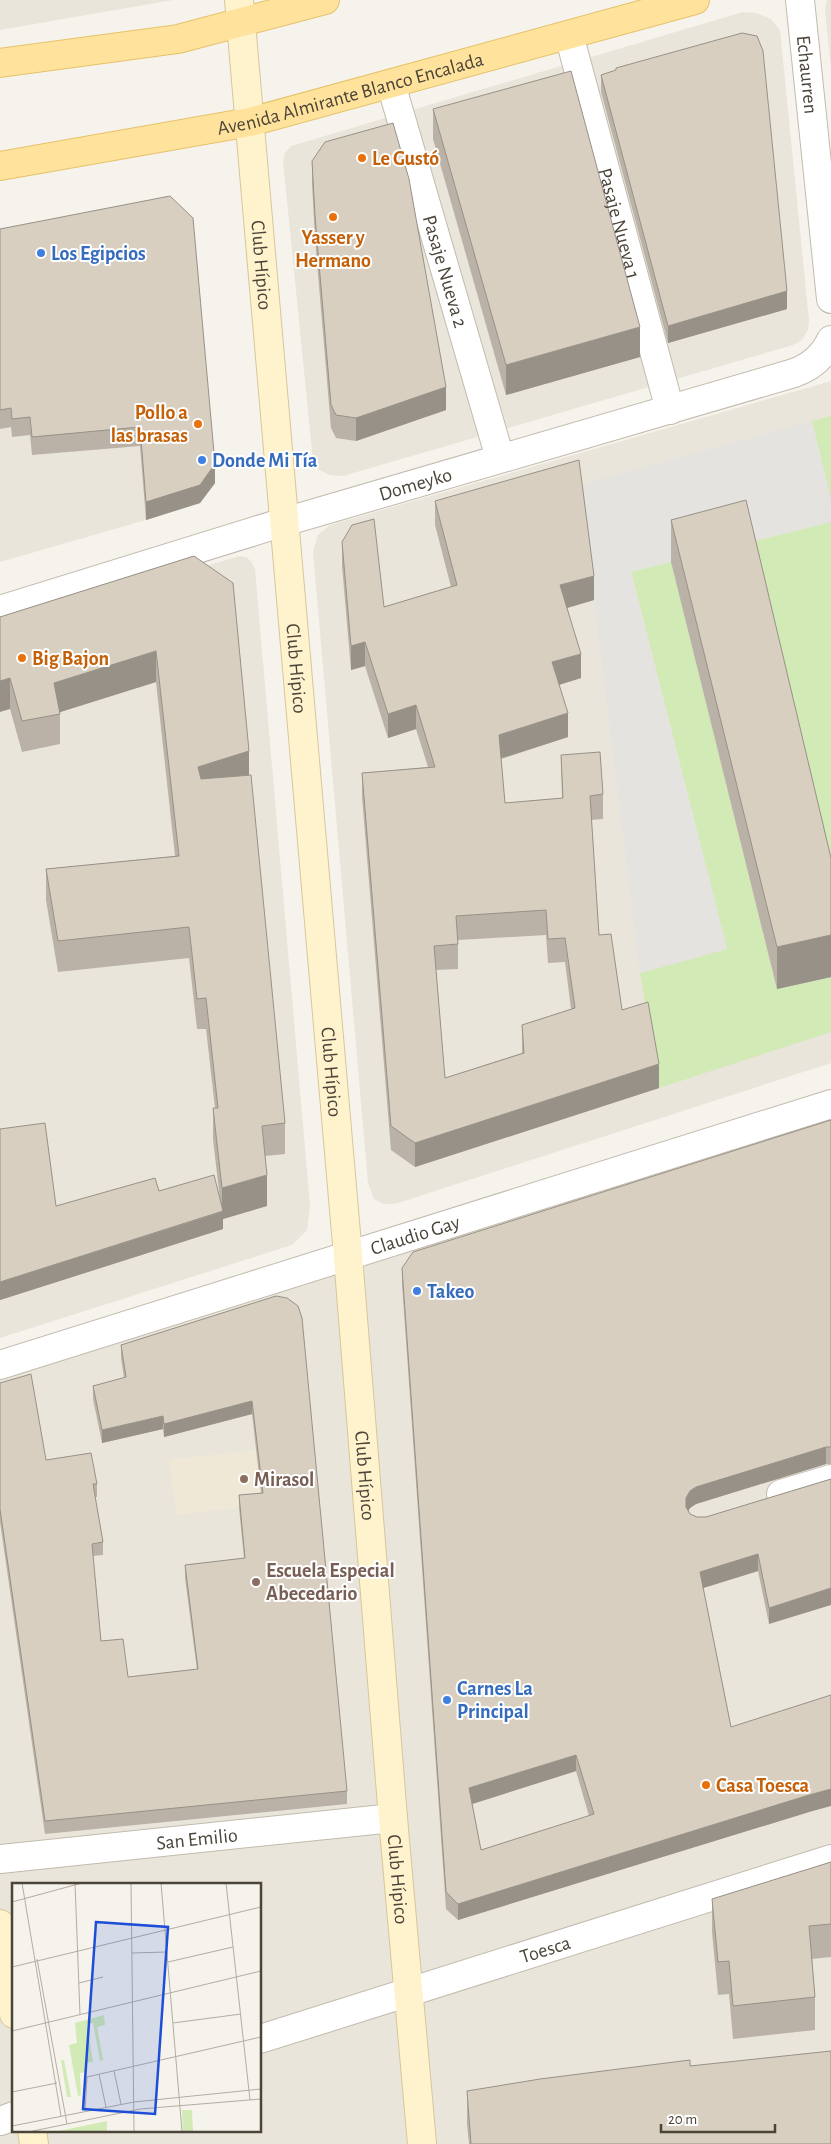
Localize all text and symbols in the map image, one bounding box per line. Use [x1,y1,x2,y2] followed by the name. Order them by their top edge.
[793,34,821,115] street label: Echaurren
[216,49,486,139] street label: Avenida Almirante Blanco Encalada
[372,149,439,169] place label: Le Gustó
[356,152,368,164] marker: Le Gustó
[594,166,643,281] street label: Pasaje Nueva 1
[327,211,339,223] marker: Yasser y Hermano
[419,213,470,330] street label: Pasaje Nueva 2
[247,219,275,311] street label: Club Hípico
[295,228,371,271] place label: Yasser y Hermano
[51,244,146,264] place label: Los Egipcios
[35,247,47,259] marker: Los Egipcios
[111,403,188,446] place label: Pollo a las brasas
[192,418,204,430] marker: Pollo a las brasas
[212,451,318,471] place label: Donde Mi Tía
[196,454,208,466] marker: Donde Mi Tía
[377,465,454,505] street label: Domeyko
[282,623,310,714] street label: Club Hípico
[32,649,109,669] place label: Big Bajon
[16,652,28,664] marker: Big Bajon
[317,1026,345,1118] street label: Club Hípico
[368,1212,463,1259] street label: Claudio Gay
[427,1282,474,1302] place label: Takeo
[411,1285,423,1297] marker: Takeo
[351,1430,378,1521] street label: Club Hípico
[254,1470,314,1490] place label: Mirasol
[238,1473,250,1485] marker: Mirasol
[266,1561,395,1604] place label: Escuela Especial Abecedario
[250,1576,262,1588] marker: Escuela Especial Abecedario
[457,1679,533,1722] place label: Carnes La Principal
[441,1694,453,1706] marker: Carnes La Principal
[716,1776,810,1796] place label: Casa Toesca
[700,1779,712,1791] marker: Casa Toesca
[155,1825,239,1854] street label: San Emilio
[383,1833,411,1925] street label: Club Hípico
[12,1883,261,2132] inset map
[518,1933,573,1967] street label: Toesca
[661,2102,775,2134] scale bar
[668,2112,697,2127] text: 20 m

